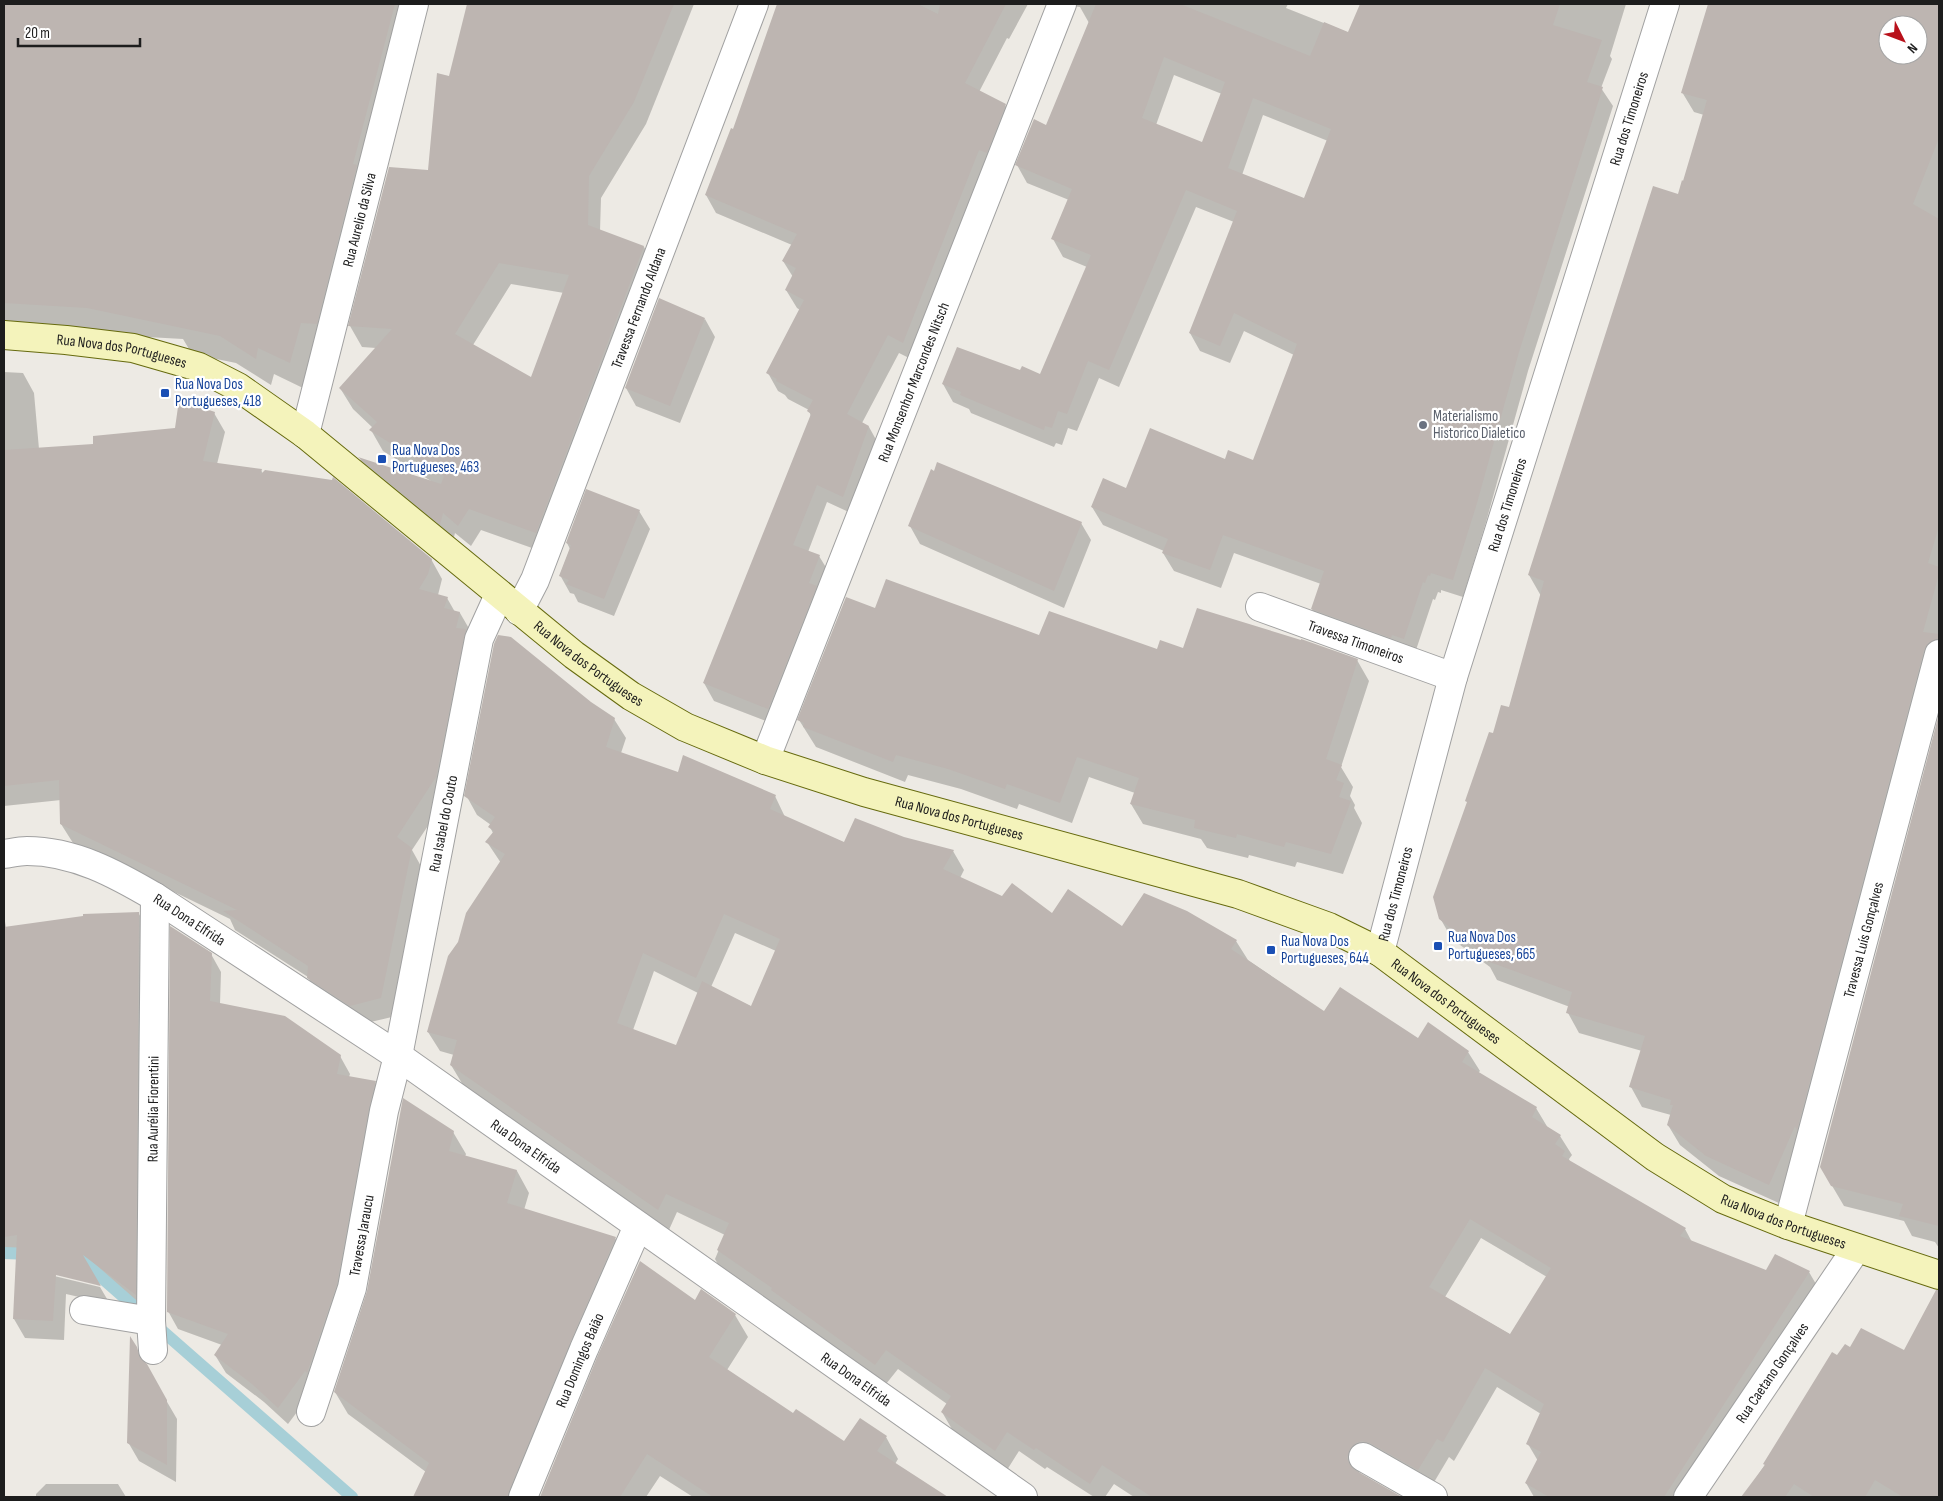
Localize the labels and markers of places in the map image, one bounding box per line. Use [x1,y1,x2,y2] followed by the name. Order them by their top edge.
[175,375,261,411] place label: Rua Nova Dos Portugueses, 418
[159,387,171,399] marker: Rua Nova Dos Portugueses, 418
[1433,407,1525,443] place label: Materialismo Historico Dialetico
[1417,419,1429,431] marker: Materialismo Historico Dialetico
[392,441,479,477] place label: Rua Nova Dos Portugueses, 463
[376,453,388,465] marker: Rua Nova Dos Portugueses, 463
[1448,928,1535,964] place label: Rua Nova Dos Portugueses, 665
[1281,932,1369,968] place label: Rua Nova Dos Portugueses, 644
[1432,940,1444,952] marker: Rua Nova Dos Portugueses, 665
[1265,944,1277,956] marker: Rua Nova Dos Portugueses, 644

